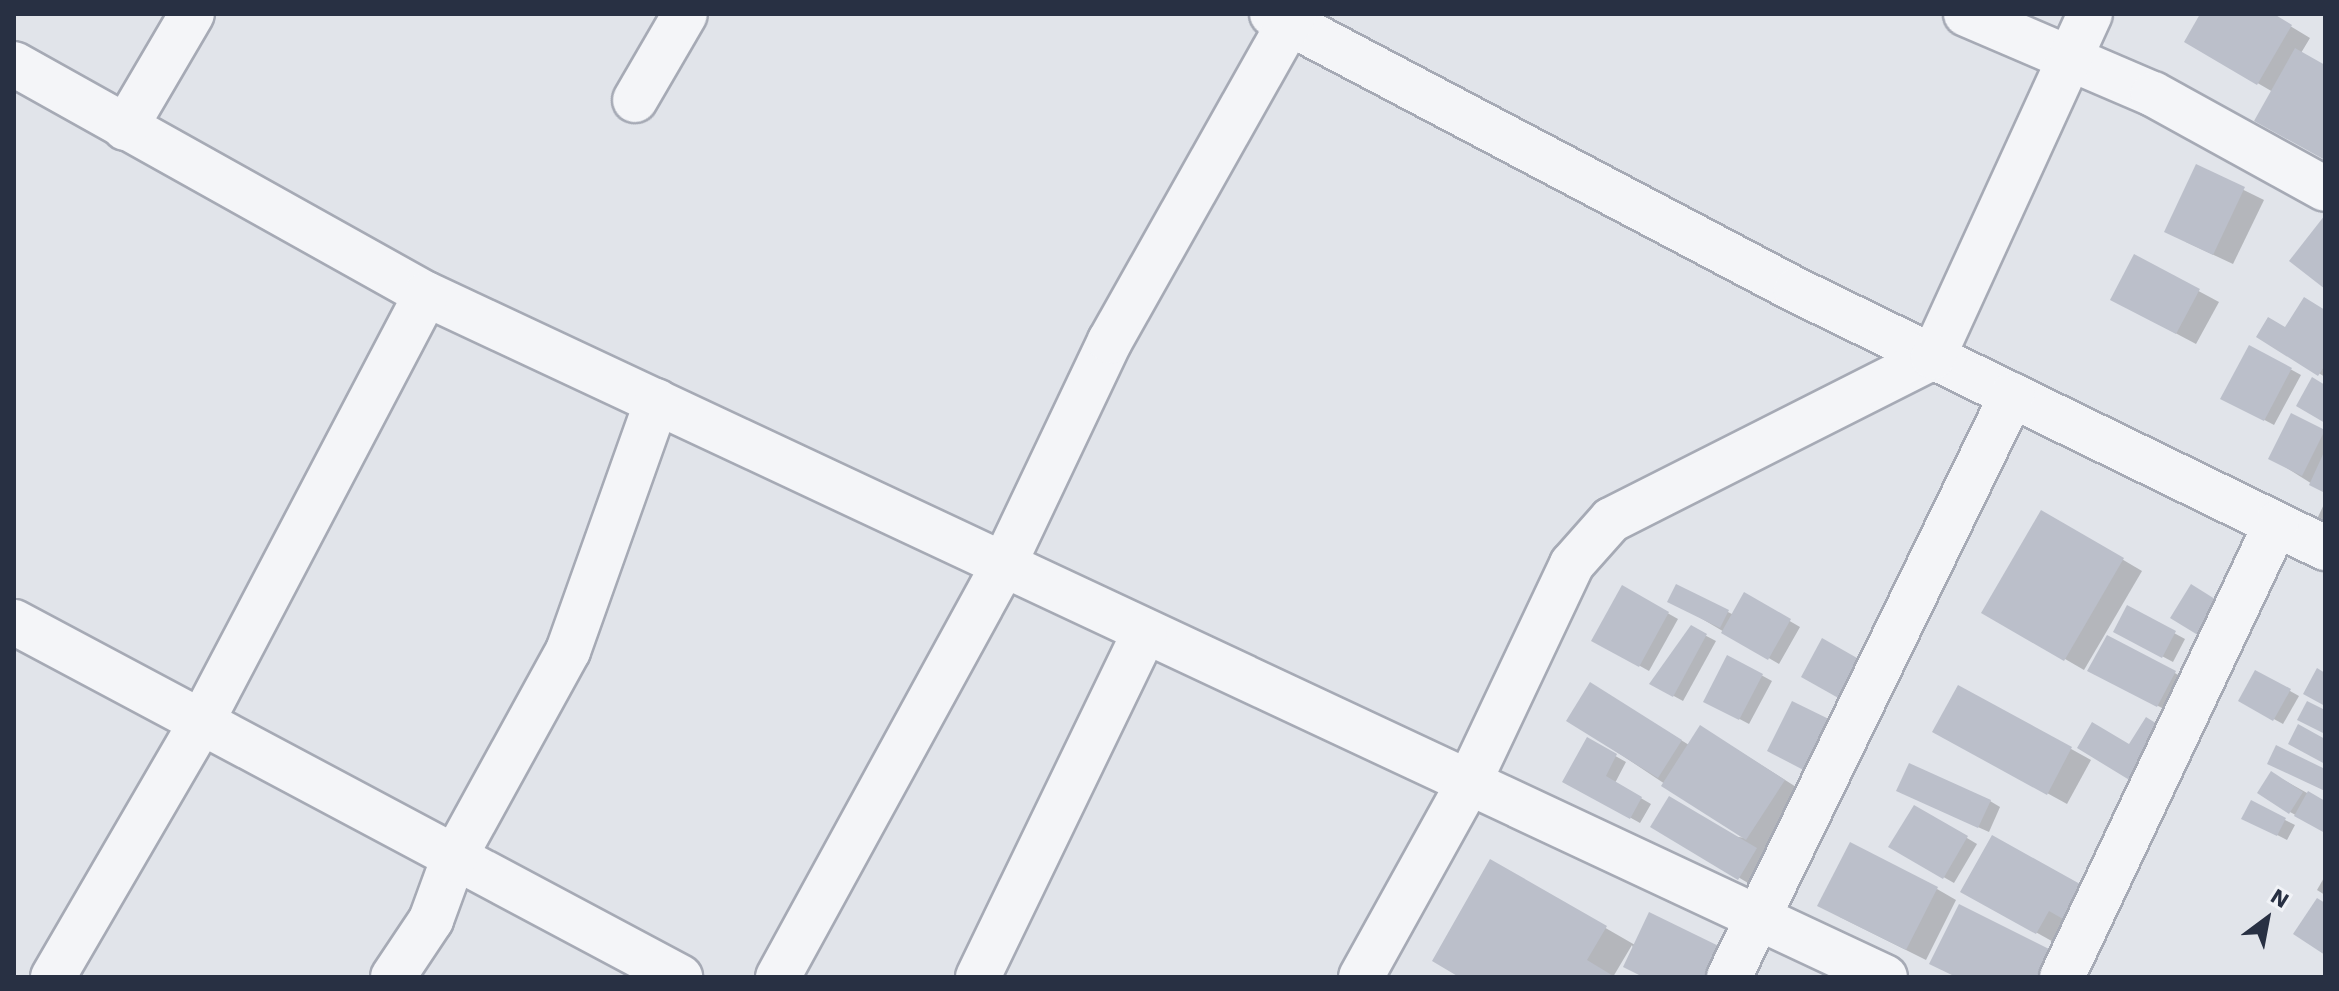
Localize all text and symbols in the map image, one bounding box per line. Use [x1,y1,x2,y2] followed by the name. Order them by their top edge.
[2227,879,2307,959] north arrow
[2266,883,2294,913] text: N

